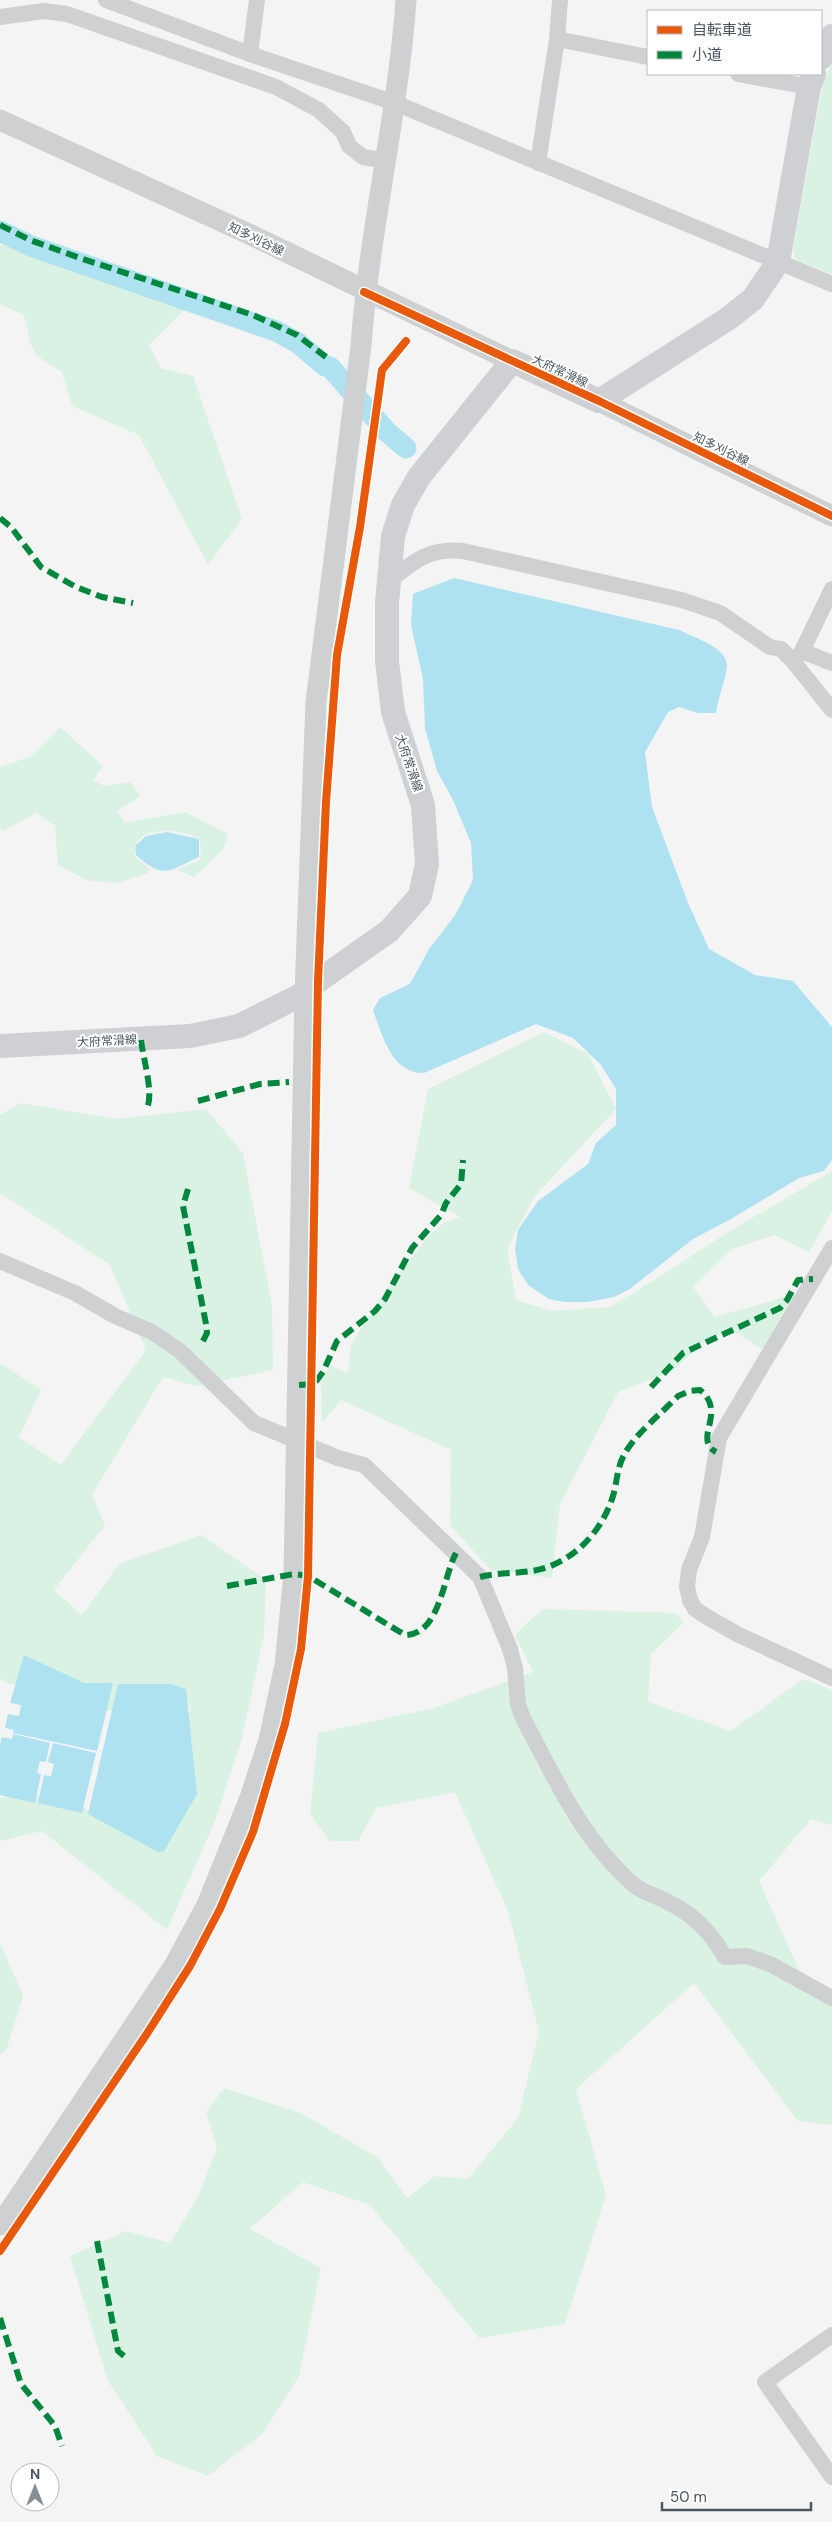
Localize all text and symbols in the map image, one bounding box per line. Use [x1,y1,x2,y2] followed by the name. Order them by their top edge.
[647,10,822,75] legend
[692,20,752,40] text: 自転車道
[692,45,722,65] text: 小道
[226,219,286,259] street label: 知多刈谷線
[529,351,591,391] street label: 大府常滑線
[691,429,751,469] street label: 知多刈谷線
[392,732,426,794] street label: 大府常滑線
[77,1031,137,1051] street label: 大府常滑線
[10,2462,60,2512] north arrow
[30,2465,40,2483] text: N
[662,2480,811,2512] scale bar
[670,2487,707,2507] text: 50 m

